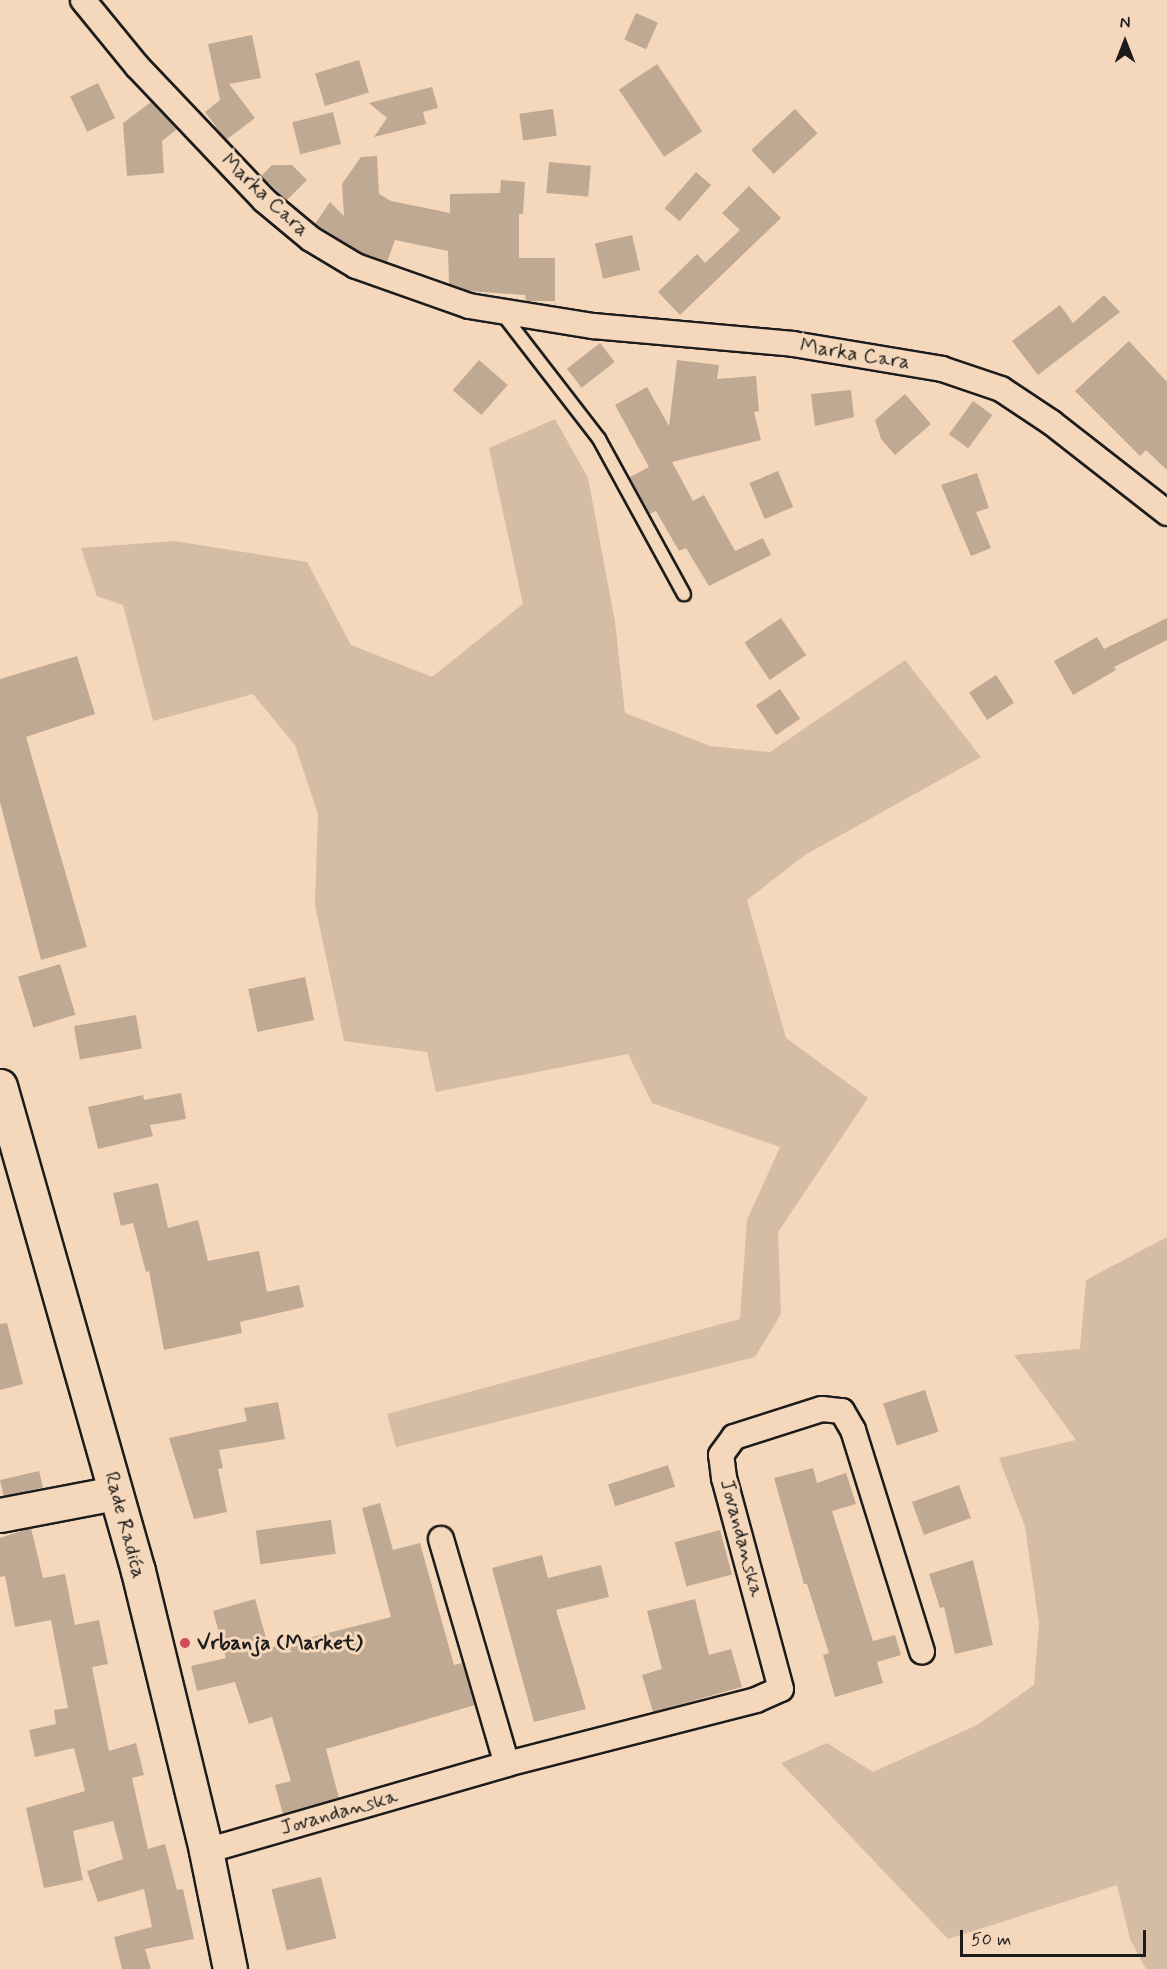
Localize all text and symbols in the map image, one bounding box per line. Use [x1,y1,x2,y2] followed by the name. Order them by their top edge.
[1095,12,1155,72] north arrow
[1120,13,1130,34] text: N
[217,149,313,241] street label: Marka Cara
[800,333,910,375] street label: Marka Cara
[99,1470,151,1580] street label: Rade Radića
[714,1476,770,1600] street label: Jovandanska
[197,1630,363,1656] place label: Vrbanja (Market)
[178,1636,192,1650] marker: Vrbanja (Market)
[277,1783,401,1841] street label: Jovandanska
[963,1918,1149,1956] scale bar
[971,1928,1011,1952] text: 50 m

